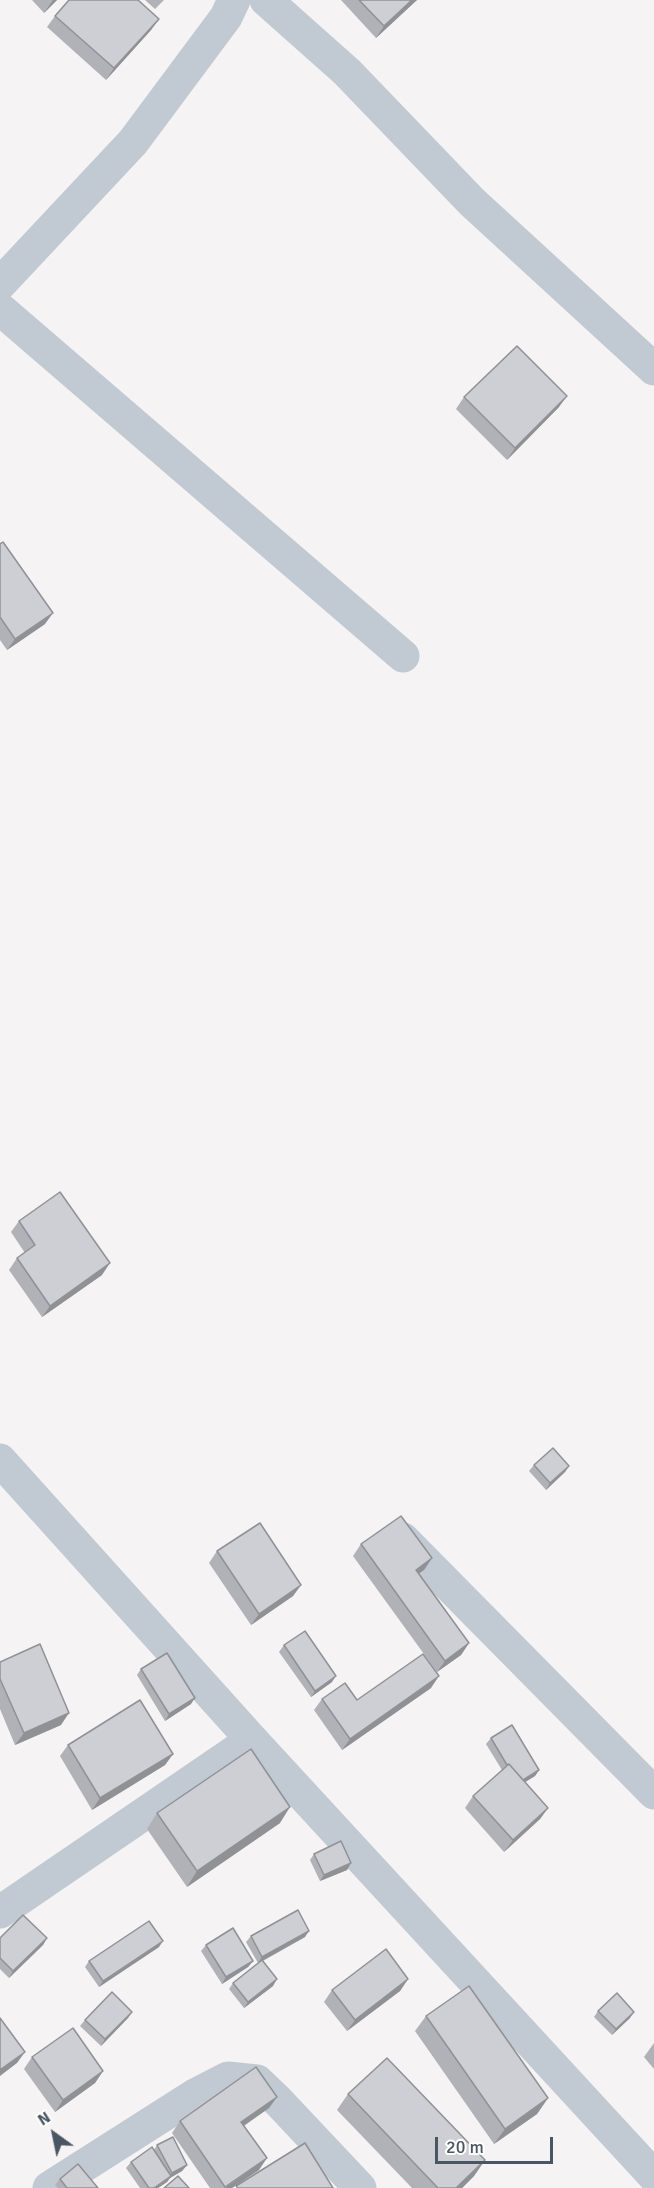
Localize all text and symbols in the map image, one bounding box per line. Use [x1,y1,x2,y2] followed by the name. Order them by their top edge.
[24,2104,84,2164] north arrow
[34,2107,54,2130] text: N
[438,2125,556,2163] scale bar
[446,2136,484,2158] text: 20 m

